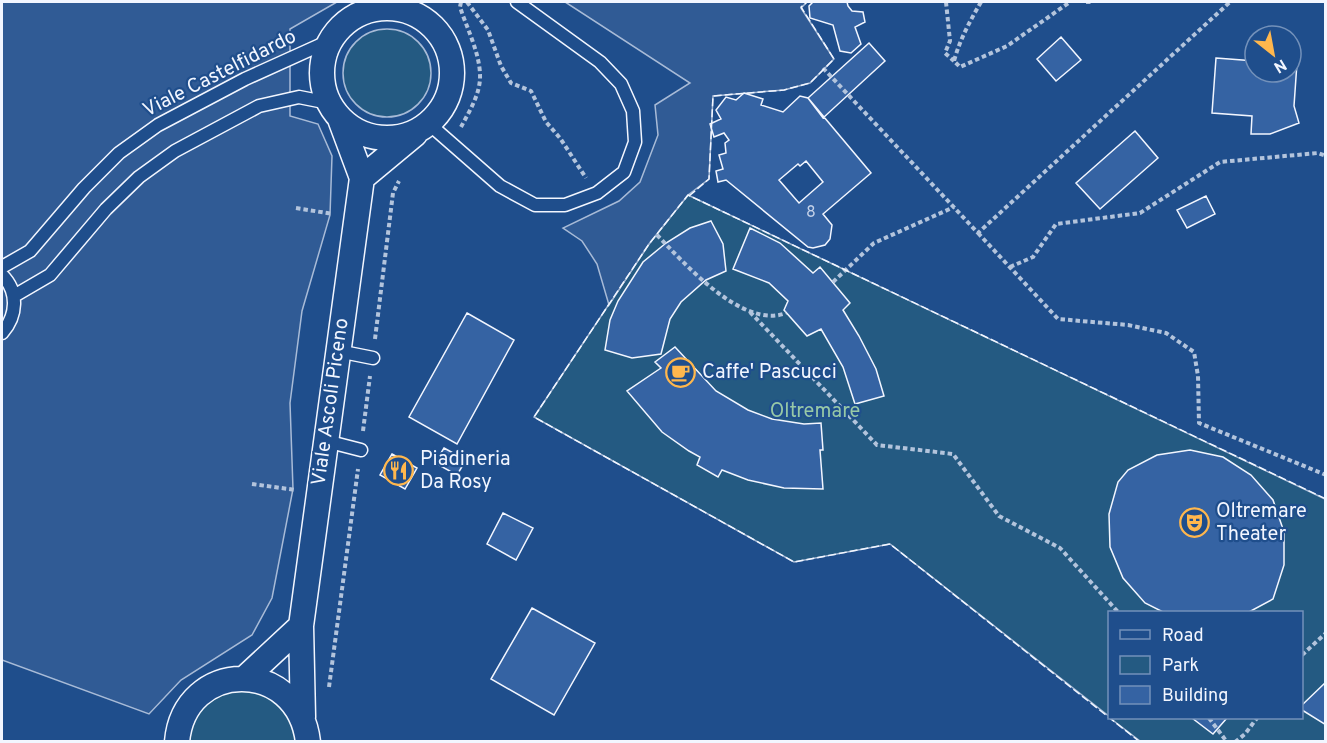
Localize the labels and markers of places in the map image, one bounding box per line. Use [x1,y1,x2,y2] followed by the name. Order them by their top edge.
[665,357,697,389] cafe icon: Caffe' Pascucci
[702,360,837,386] place label: Caffe' Pascucci
[420,447,511,496] place label: Piadineria Da Rosy
[383,455,415,487] restaurant icon: Piadineria Da Rosy
[1216,499,1307,548] place label: Oltremare Theater
[1179,507,1211,539] theatre icon: Oltremare Theater

